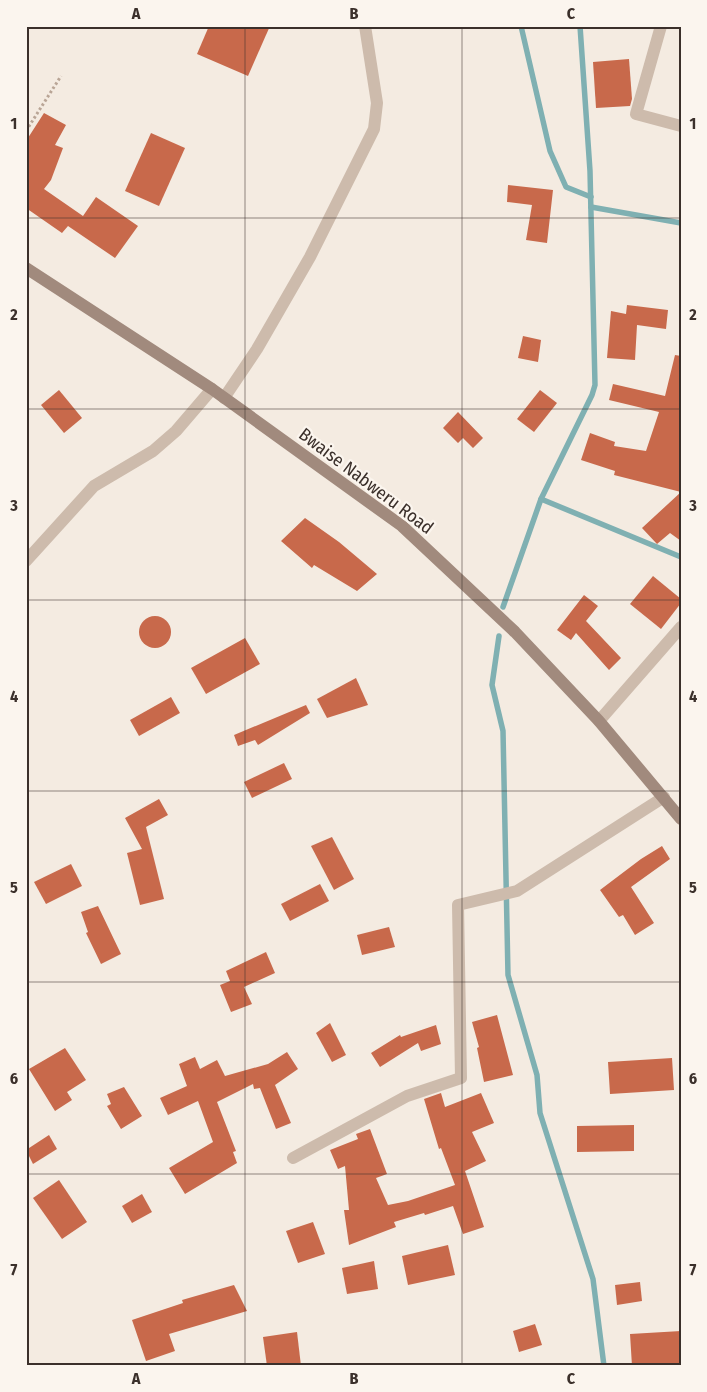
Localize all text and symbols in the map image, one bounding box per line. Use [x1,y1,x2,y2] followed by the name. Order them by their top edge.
[131,4,141,23] text: A
[350,4,359,23] text: B
[567,4,576,23] text: C
[11,114,17,133] text: 1
[690,114,696,133] text: 1
[9,305,18,324] text: 2
[688,305,697,324] text: 2
[294,423,438,539] street label: Bwaise Nabweru Road
[9,496,18,515] text: 3
[688,496,697,515] text: 3
[10,687,18,706] text: 4
[689,687,697,706] text: 4
[10,878,18,897] text: 5
[689,878,697,897] text: 5
[10,1069,18,1088] text: 6
[689,1069,697,1088] text: 6
[11,1260,18,1279] text: 7
[690,1260,697,1279] text: 7
[131,1369,141,1388] text: A
[350,1369,359,1388] text: B
[567,1369,576,1388] text: C

